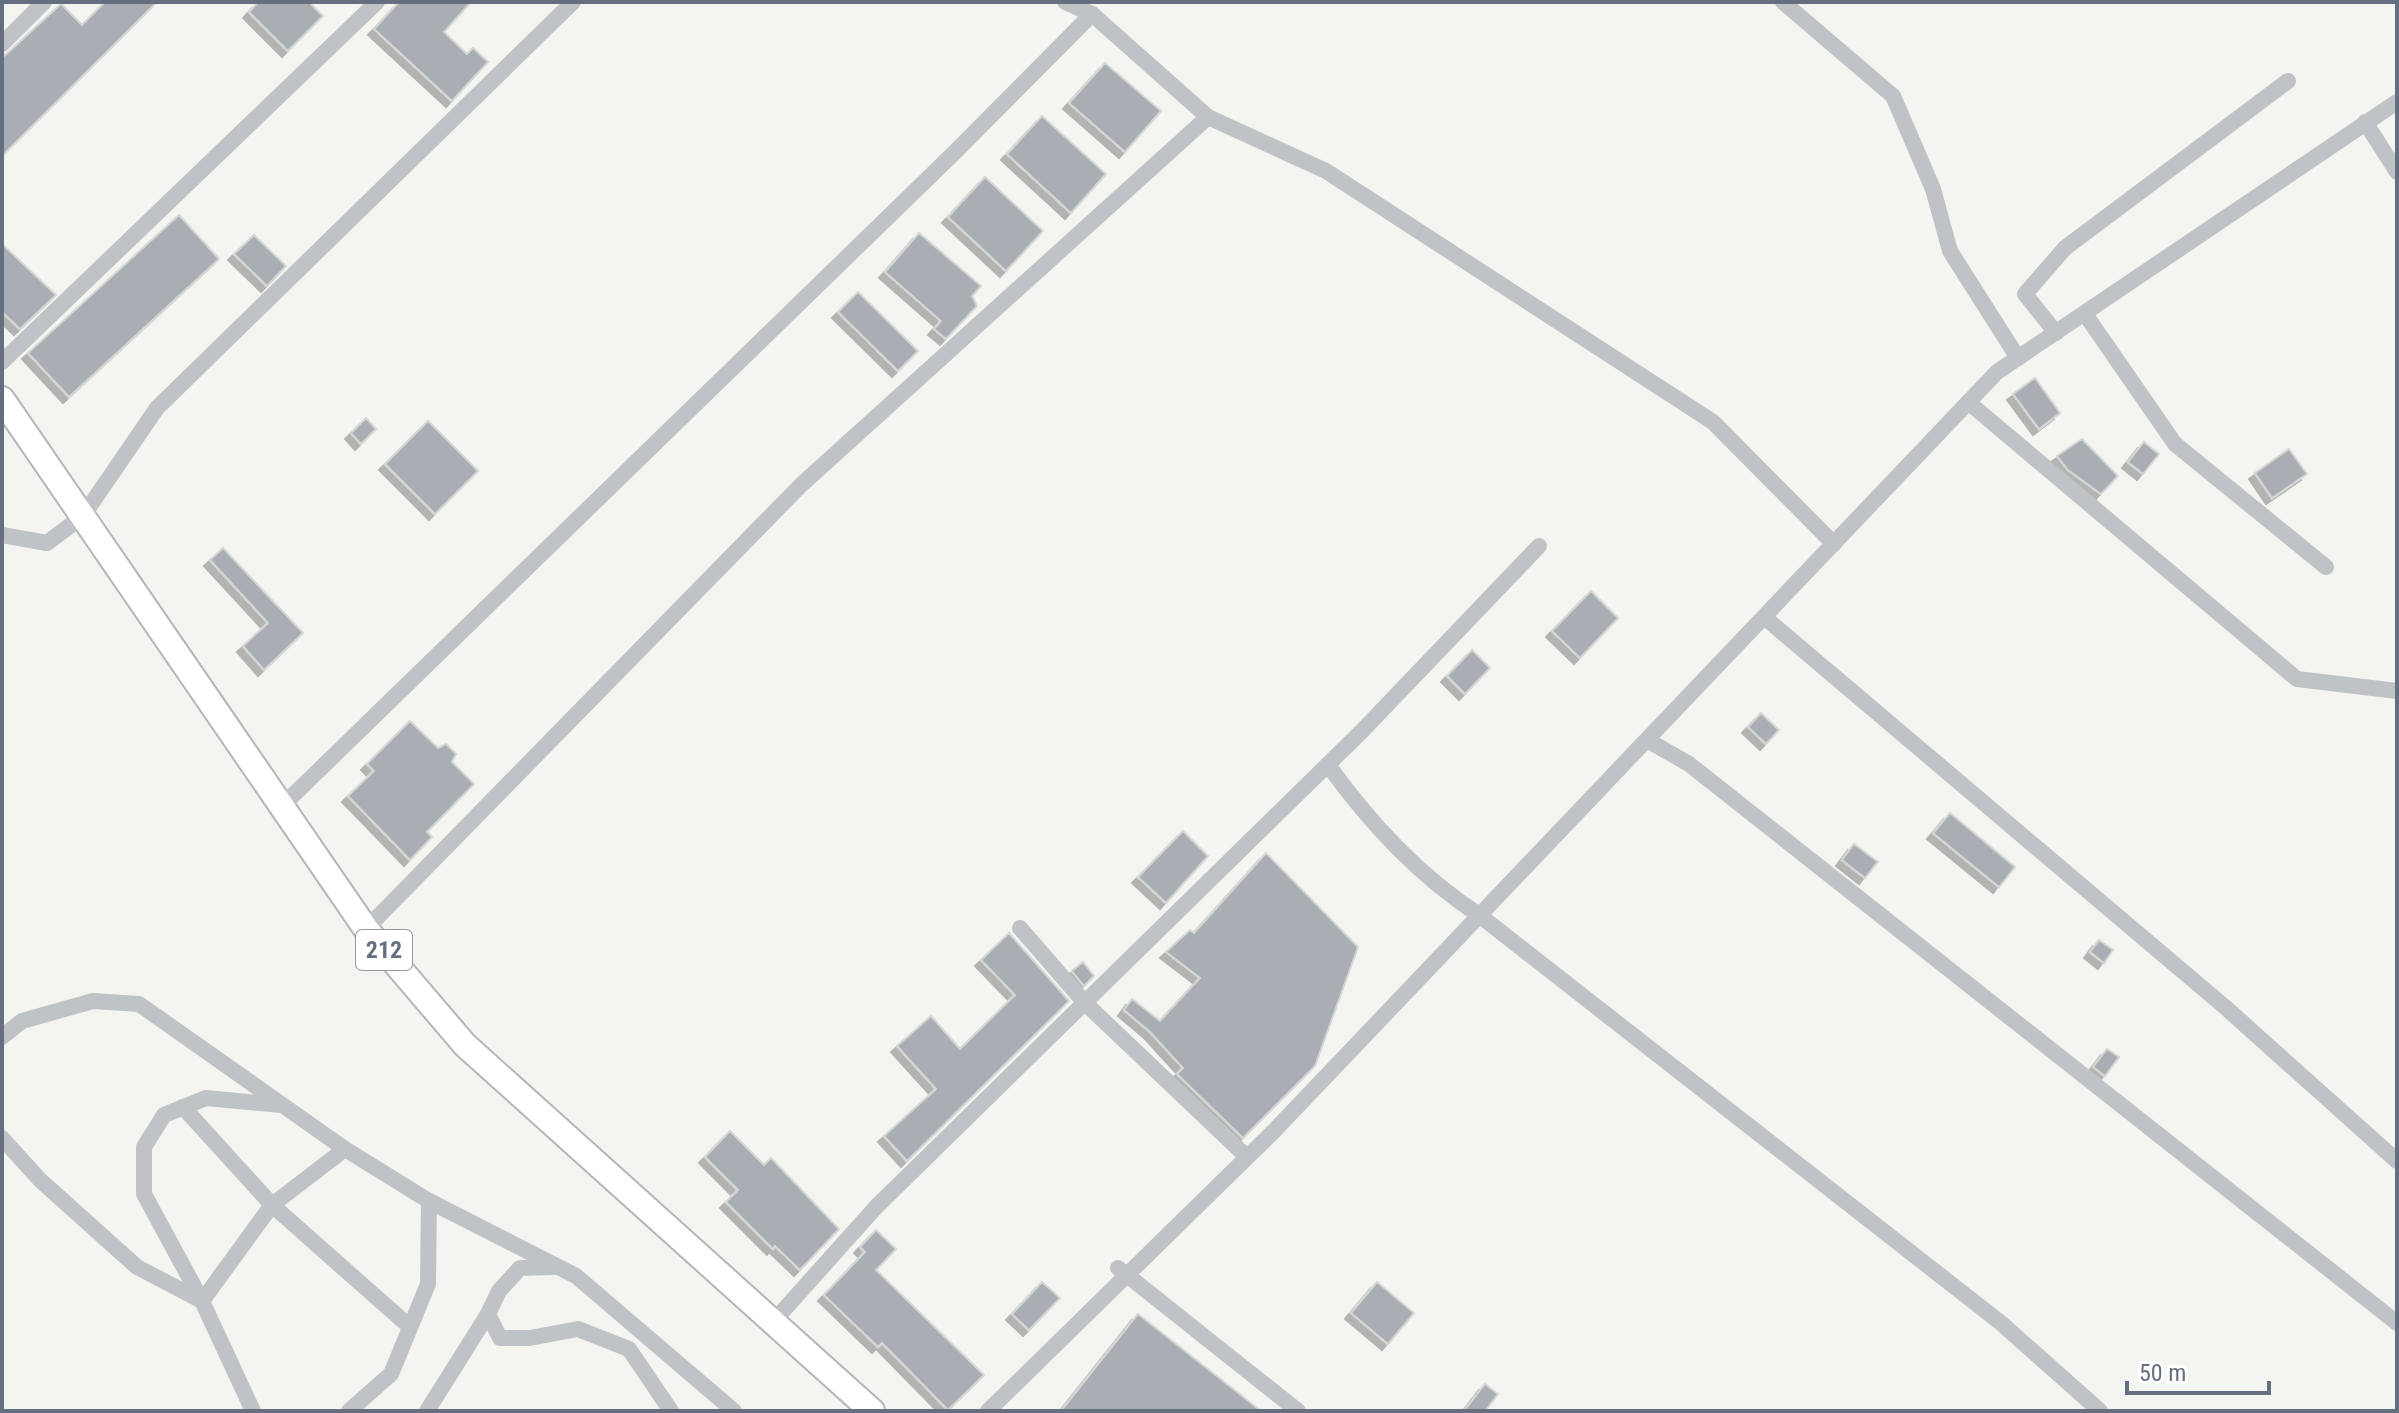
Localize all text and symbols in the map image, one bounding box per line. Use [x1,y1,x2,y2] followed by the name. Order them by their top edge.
[356,930,412,970] road number: 212
[2127,1345,2269,1395] scale bar
[2139,1359,2186,1387] text: 50 m

